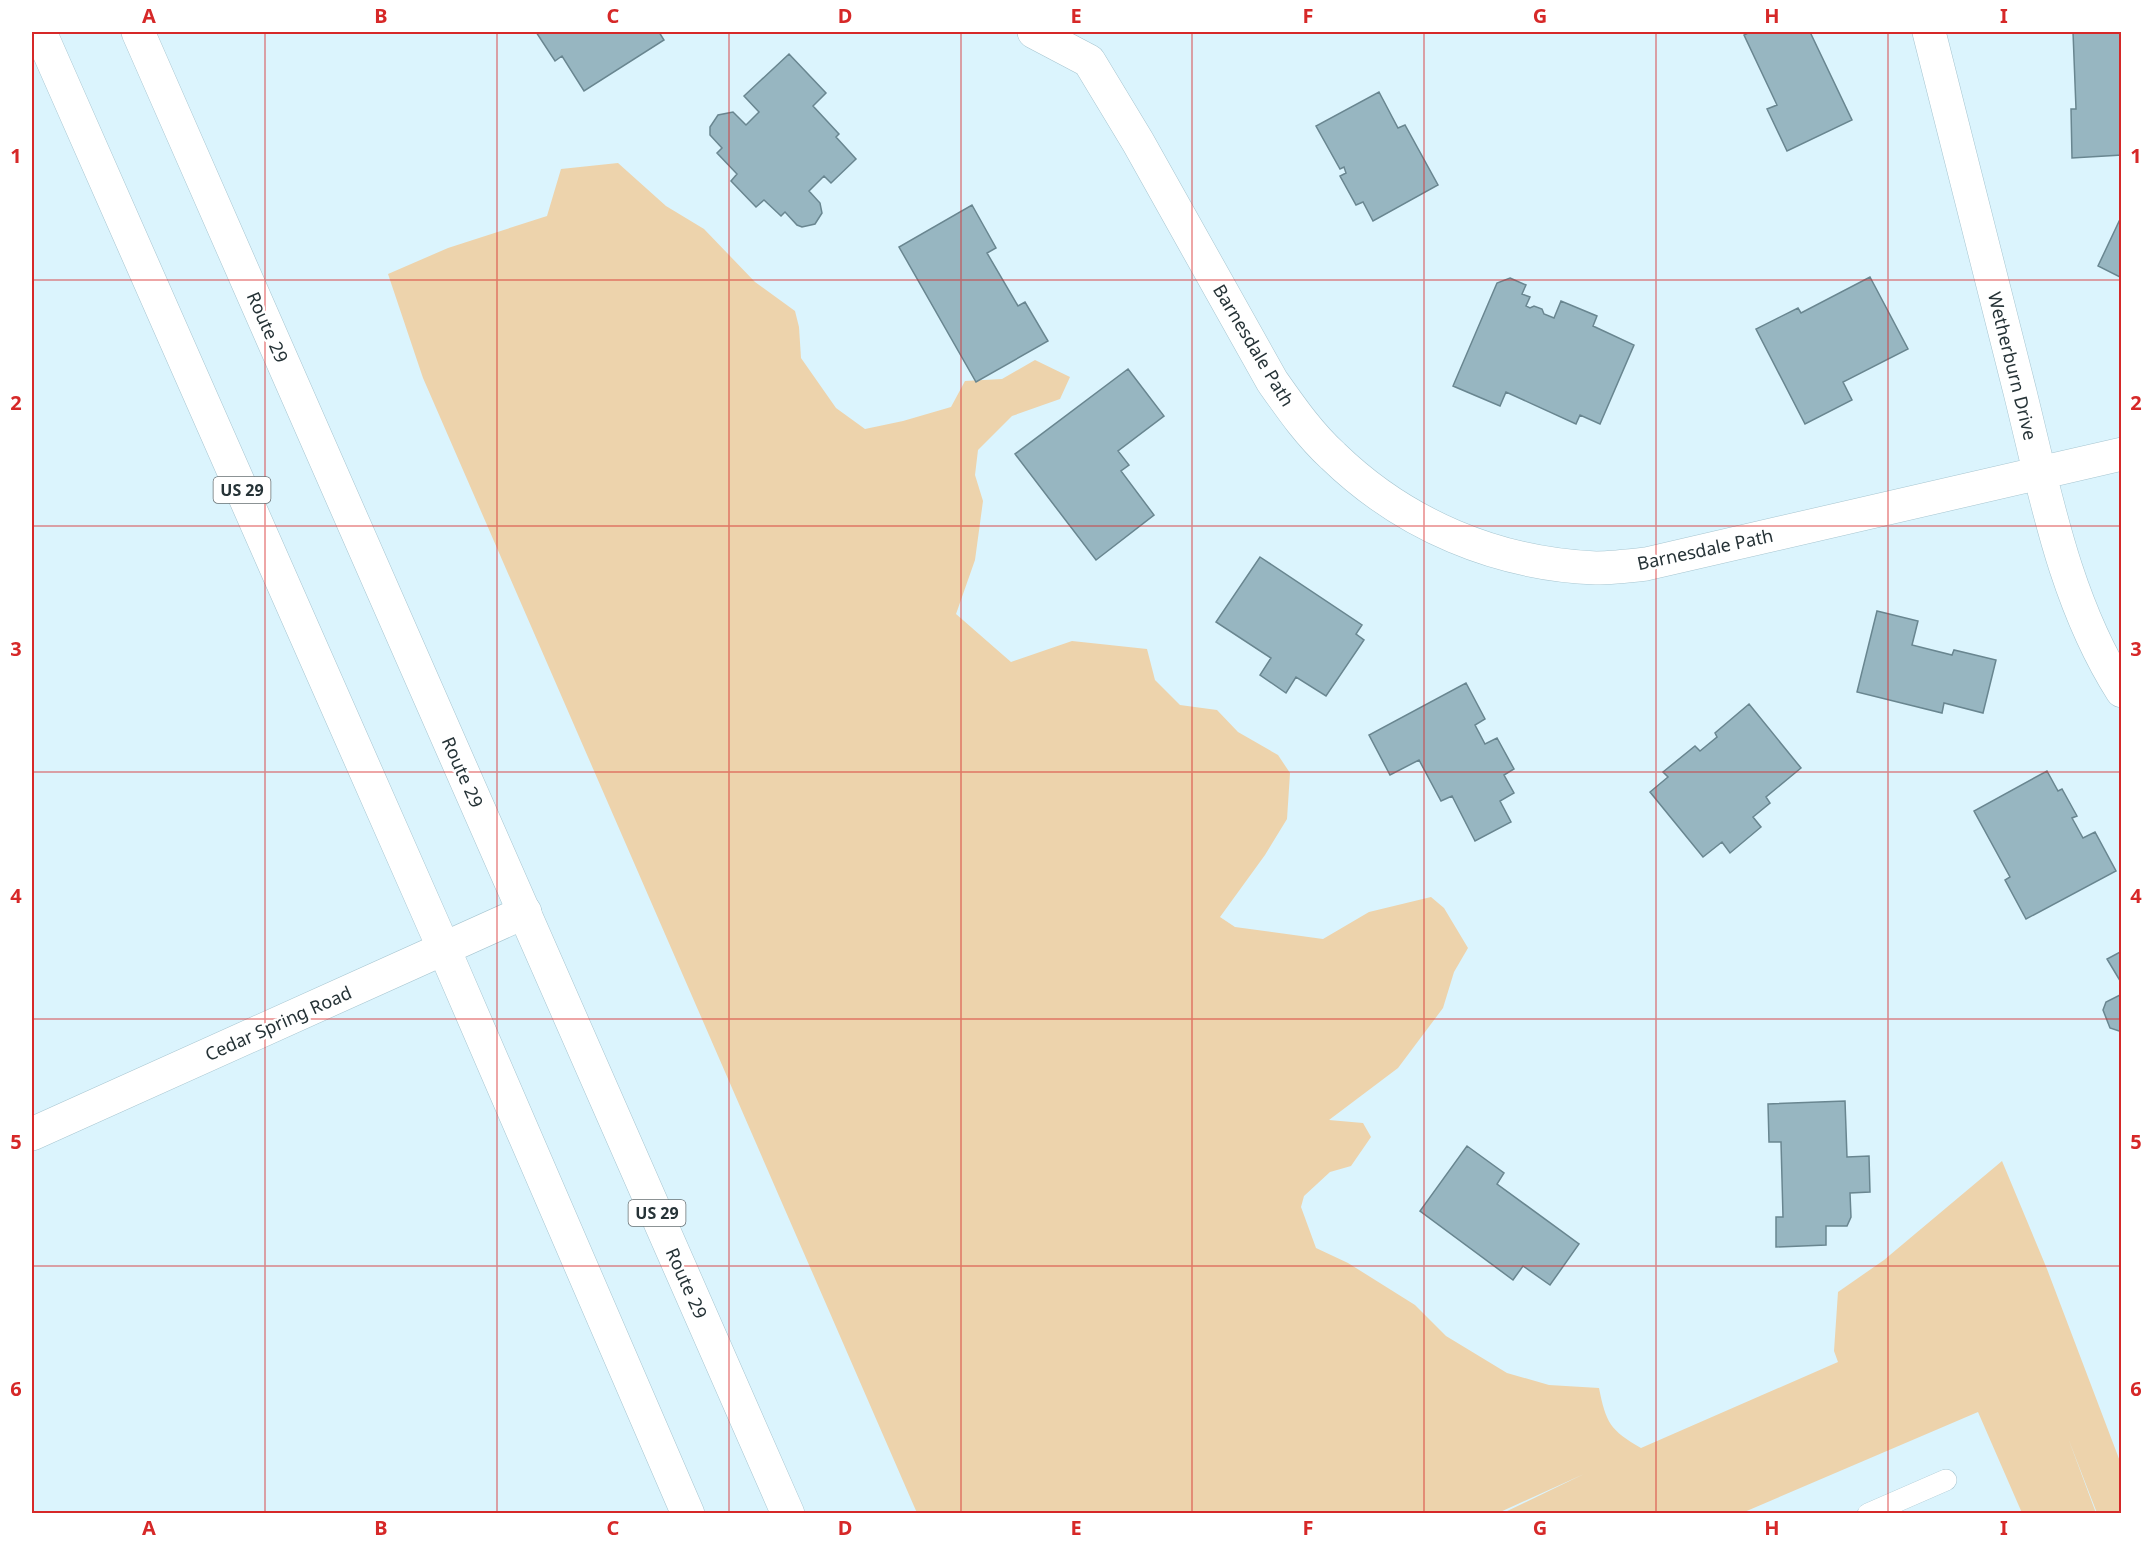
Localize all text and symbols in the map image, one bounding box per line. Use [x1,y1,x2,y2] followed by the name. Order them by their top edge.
[142,2,156,29] text: A
[374,2,388,29] text: B
[607,2,620,29] text: C
[838,2,852,29] text: D
[1070,2,1082,29] text: E
[1303,2,1313,29] text: F
[1533,2,1547,29] text: G
[1764,2,1780,29] text: H
[2000,2,2008,29] text: I
[10,142,22,169] text: 1
[2130,142,2142,169] text: 1
[1208,280,1300,410] street label: Barnesdale Path
[242,288,294,366] street label: Route 29
[1983,290,2043,442] street label: Wetherburn Drive
[10,389,22,416] text: 2
[2130,389,2142,416] text: 2
[214,477,270,503] road number: US 29
[1635,523,1775,575] street label: Barnesdale Path
[10,635,22,662] text: 3
[2130,635,2142,662] text: 3
[437,733,489,811] street label: Route 29
[10,882,22,909] text: 4
[2130,882,2142,909] text: 4
[201,980,355,1066] street label: Cedar Spring Road
[10,1128,22,1155] text: 5
[2130,1128,2142,1155] text: 5
[628,1200,686,1226] road number: US 29
[661,1244,713,1322] street label: Route 29
[10,1375,22,1402] text: 6
[2130,1375,2142,1402] text: 6
[142,1514,156,1541] text: A
[374,1514,388,1541] text: B
[607,1514,620,1541] text: C
[838,1514,852,1541] text: D
[1070,1514,1082,1541] text: E
[1303,1514,1313,1541] text: F
[1533,1514,1547,1541] text: G
[1764,1514,1780,1541] text: H
[2000,1514,2008,1541] text: I

